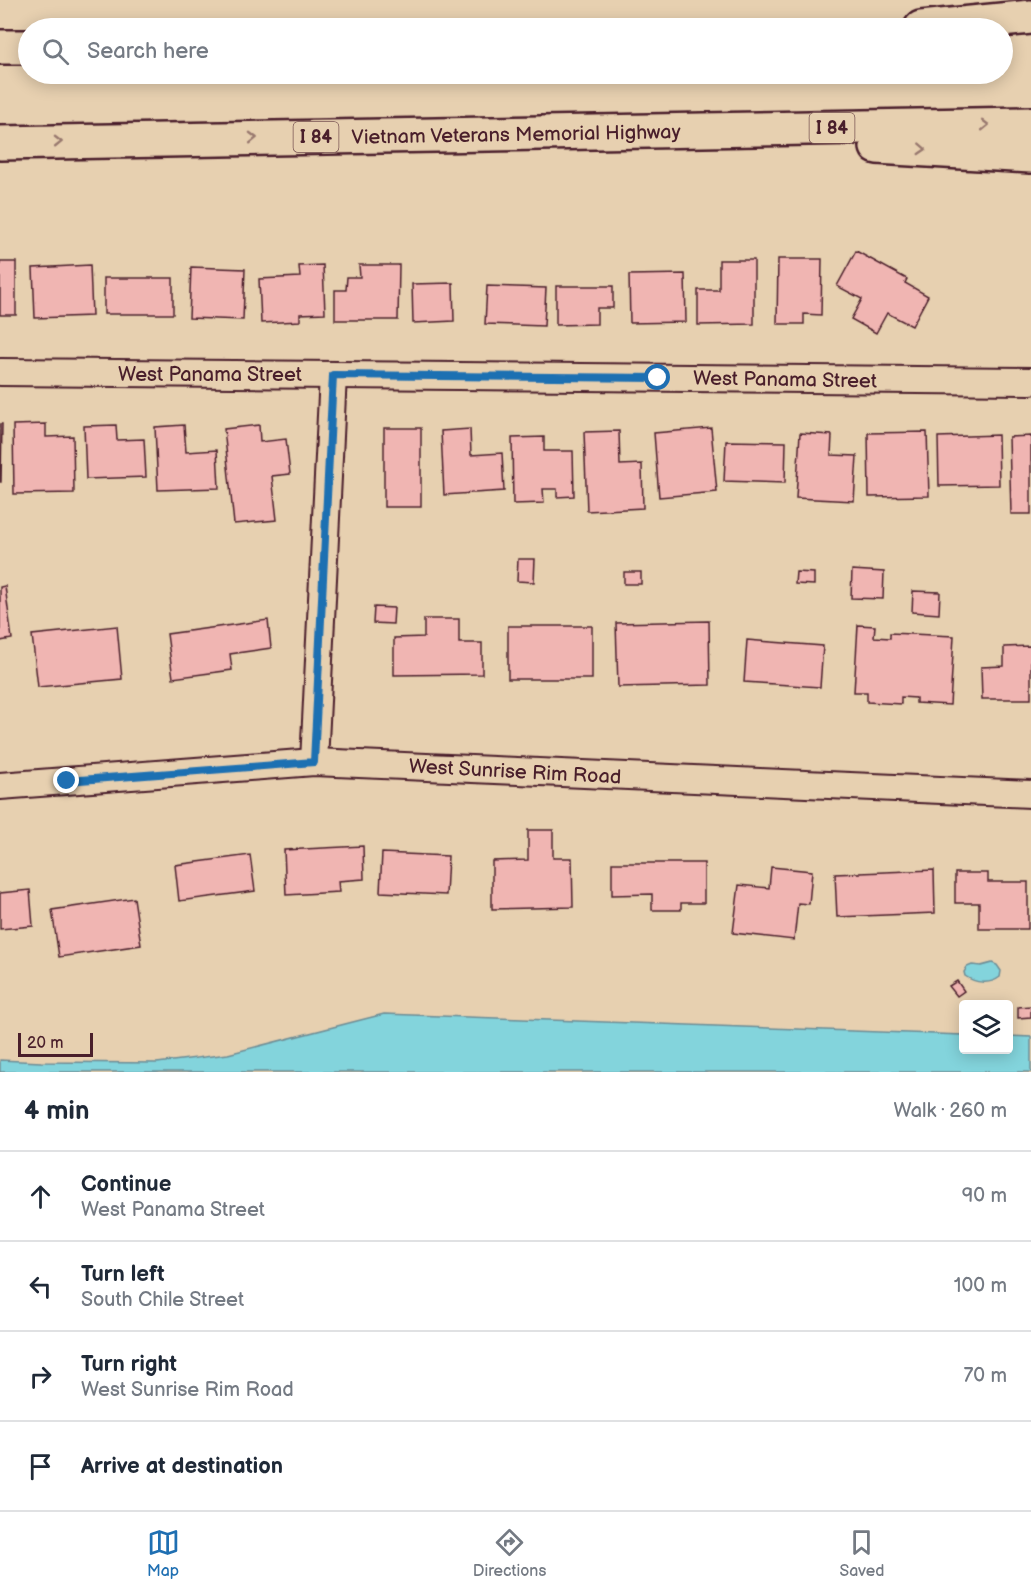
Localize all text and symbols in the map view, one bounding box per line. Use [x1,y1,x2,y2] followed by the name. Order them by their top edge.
[18,18,1013,84] search box
[39,35,72,68] icon: search
[87,38,209,65] text: Search here
[810,113,854,143] road number: I 84
[981,119,990,131] one-way arrow
[351,120,681,150] street label: Vietnam Veterans Memorial Highway
[294,122,338,152] road number: I 84
[249,132,258,145] one-way arrow
[54,136,63,148] one-way arrow
[917,143,926,156] one-way arrow
[118,363,302,387] street label: West Panama Street
[644,364,670,390] route start
[693,366,877,394] street label: West Panama Street
[408,754,622,790] street label: West Sunrise Rim Road
[53,767,79,793] route end
[959,1000,1013,1054] map controls
[959,1000,1013,1054] button: layers
[18,1030,93,1058] scale bar
[27,1034,63,1053] text: 20 m
[24,1096,89,1127] text: 4 min
[894,1099,1007,1123] text: Walk · 260 m
[81,1171,171,1198] text: Continue
[24,1180,57,1213] icon: ahead
[962,1184,1007,1208] text: 90 m
[81,1198,265,1222] text: West Panama Street
[81,1261,165,1288] text: Turn left
[24,1270,57,1303] icon: left
[954,1274,1007,1298] text: 100 m
[81,1288,244,1312] text: South Chile Street
[81,1351,177,1378] text: Turn right
[24,1360,57,1393] icon: right
[963,1364,1007,1388] text: 70 m
[81,1378,294,1402] text: West Sunrise Rim Road
[24,1450,57,1483] icon: arrive
[81,1453,283,1480] text: Arrive at destination
[147,1526,180,1581] tab: Map
[473,1526,546,1581] tab: Directions
[839,1526,884,1581] tab: Saved

